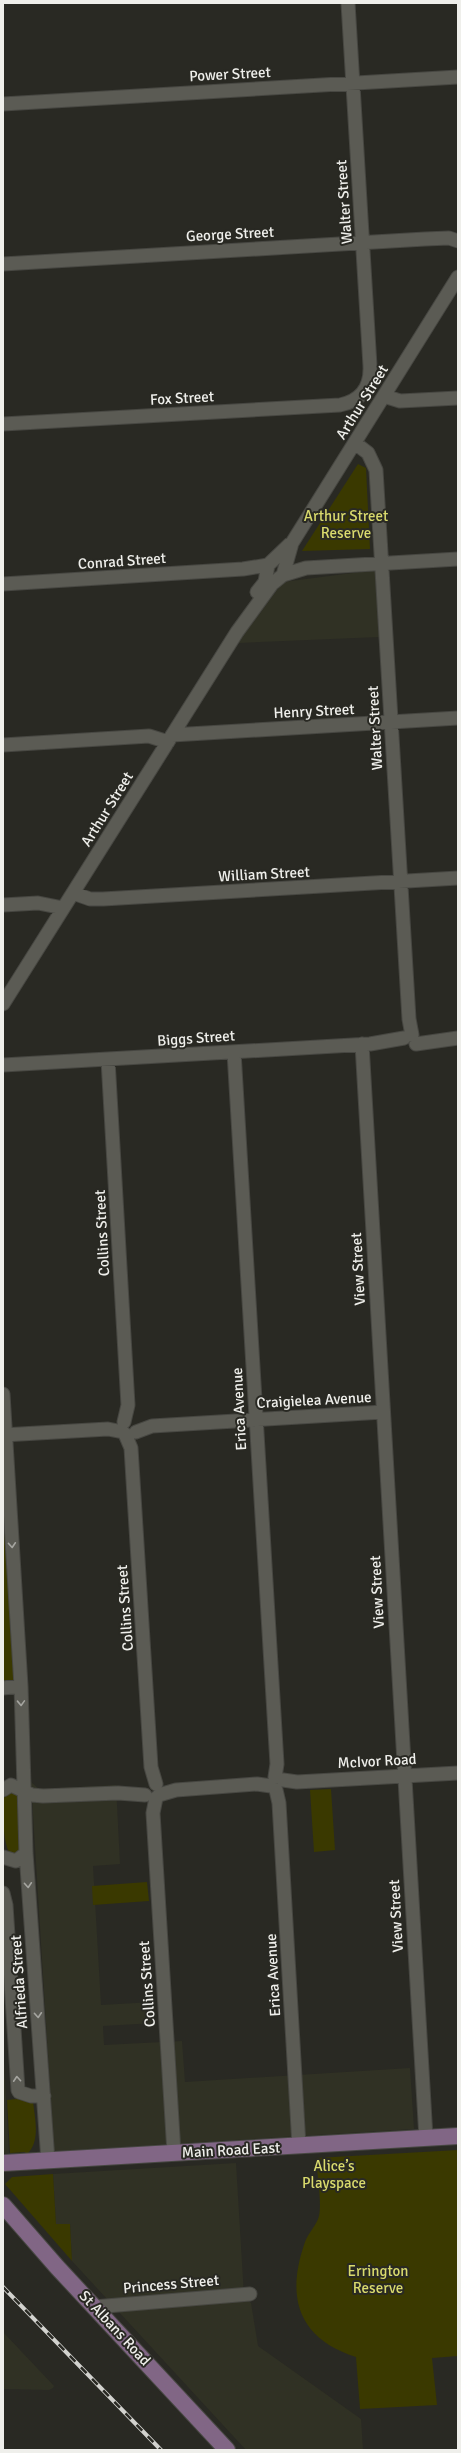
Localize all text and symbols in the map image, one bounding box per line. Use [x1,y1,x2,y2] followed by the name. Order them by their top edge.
[189,63,271,85] street label: Power Street
[332,159,356,245] street label: Walter Street
[186,223,274,245] street label: George Street
[332,361,392,443] street label: Arthur Street
[149,387,215,409] street label: Fox Street
[304,507,388,542] park label: Arthur Street Reserve
[77,549,167,573] street label: Conrad Street
[364,685,386,771] street label: Walter Street
[273,700,355,722] street label: Henry Street
[77,768,137,850] street label: Arthur Street
[218,863,310,885] street label: William Street
[156,1026,236,1050] street label: Biggs Street
[91,1189,113,1277] street label: Collins Street
[347,1232,369,1306] street label: View Street
[228,1367,250,1451] street label: Erica Avenue
[256,1388,372,1412] street label: Craigielea Avenue
[7,1542,16,1548] one-way arrow
[366,1555,388,1629] street label: View Street
[113,1564,137,1652] street label: Collins Street
[17,1700,26,1706] one-way arrow
[337,1750,417,1772] street label: McIvor Road
[385,1879,407,1953] street label: View Street
[24,1882,33,1888] one-way arrow
[262,1933,284,2017] street label: Erica Avenue
[7,1935,31,2029] street label: Alfrieda Street
[135,1940,159,2028] street label: Collins Street
[33,2012,42,2018] one-way arrow
[12,2076,21,2082] one-way arrow
[181,2138,281,2162] street label: Main Road East
[302,2157,366,2192] park label: Alice’s Playspace
[347,2262,409,2297] park label: Errington Reserve
[122,2271,220,2297] street label: Princess Street
[76,2287,154,2369] street label: St Albans Road

